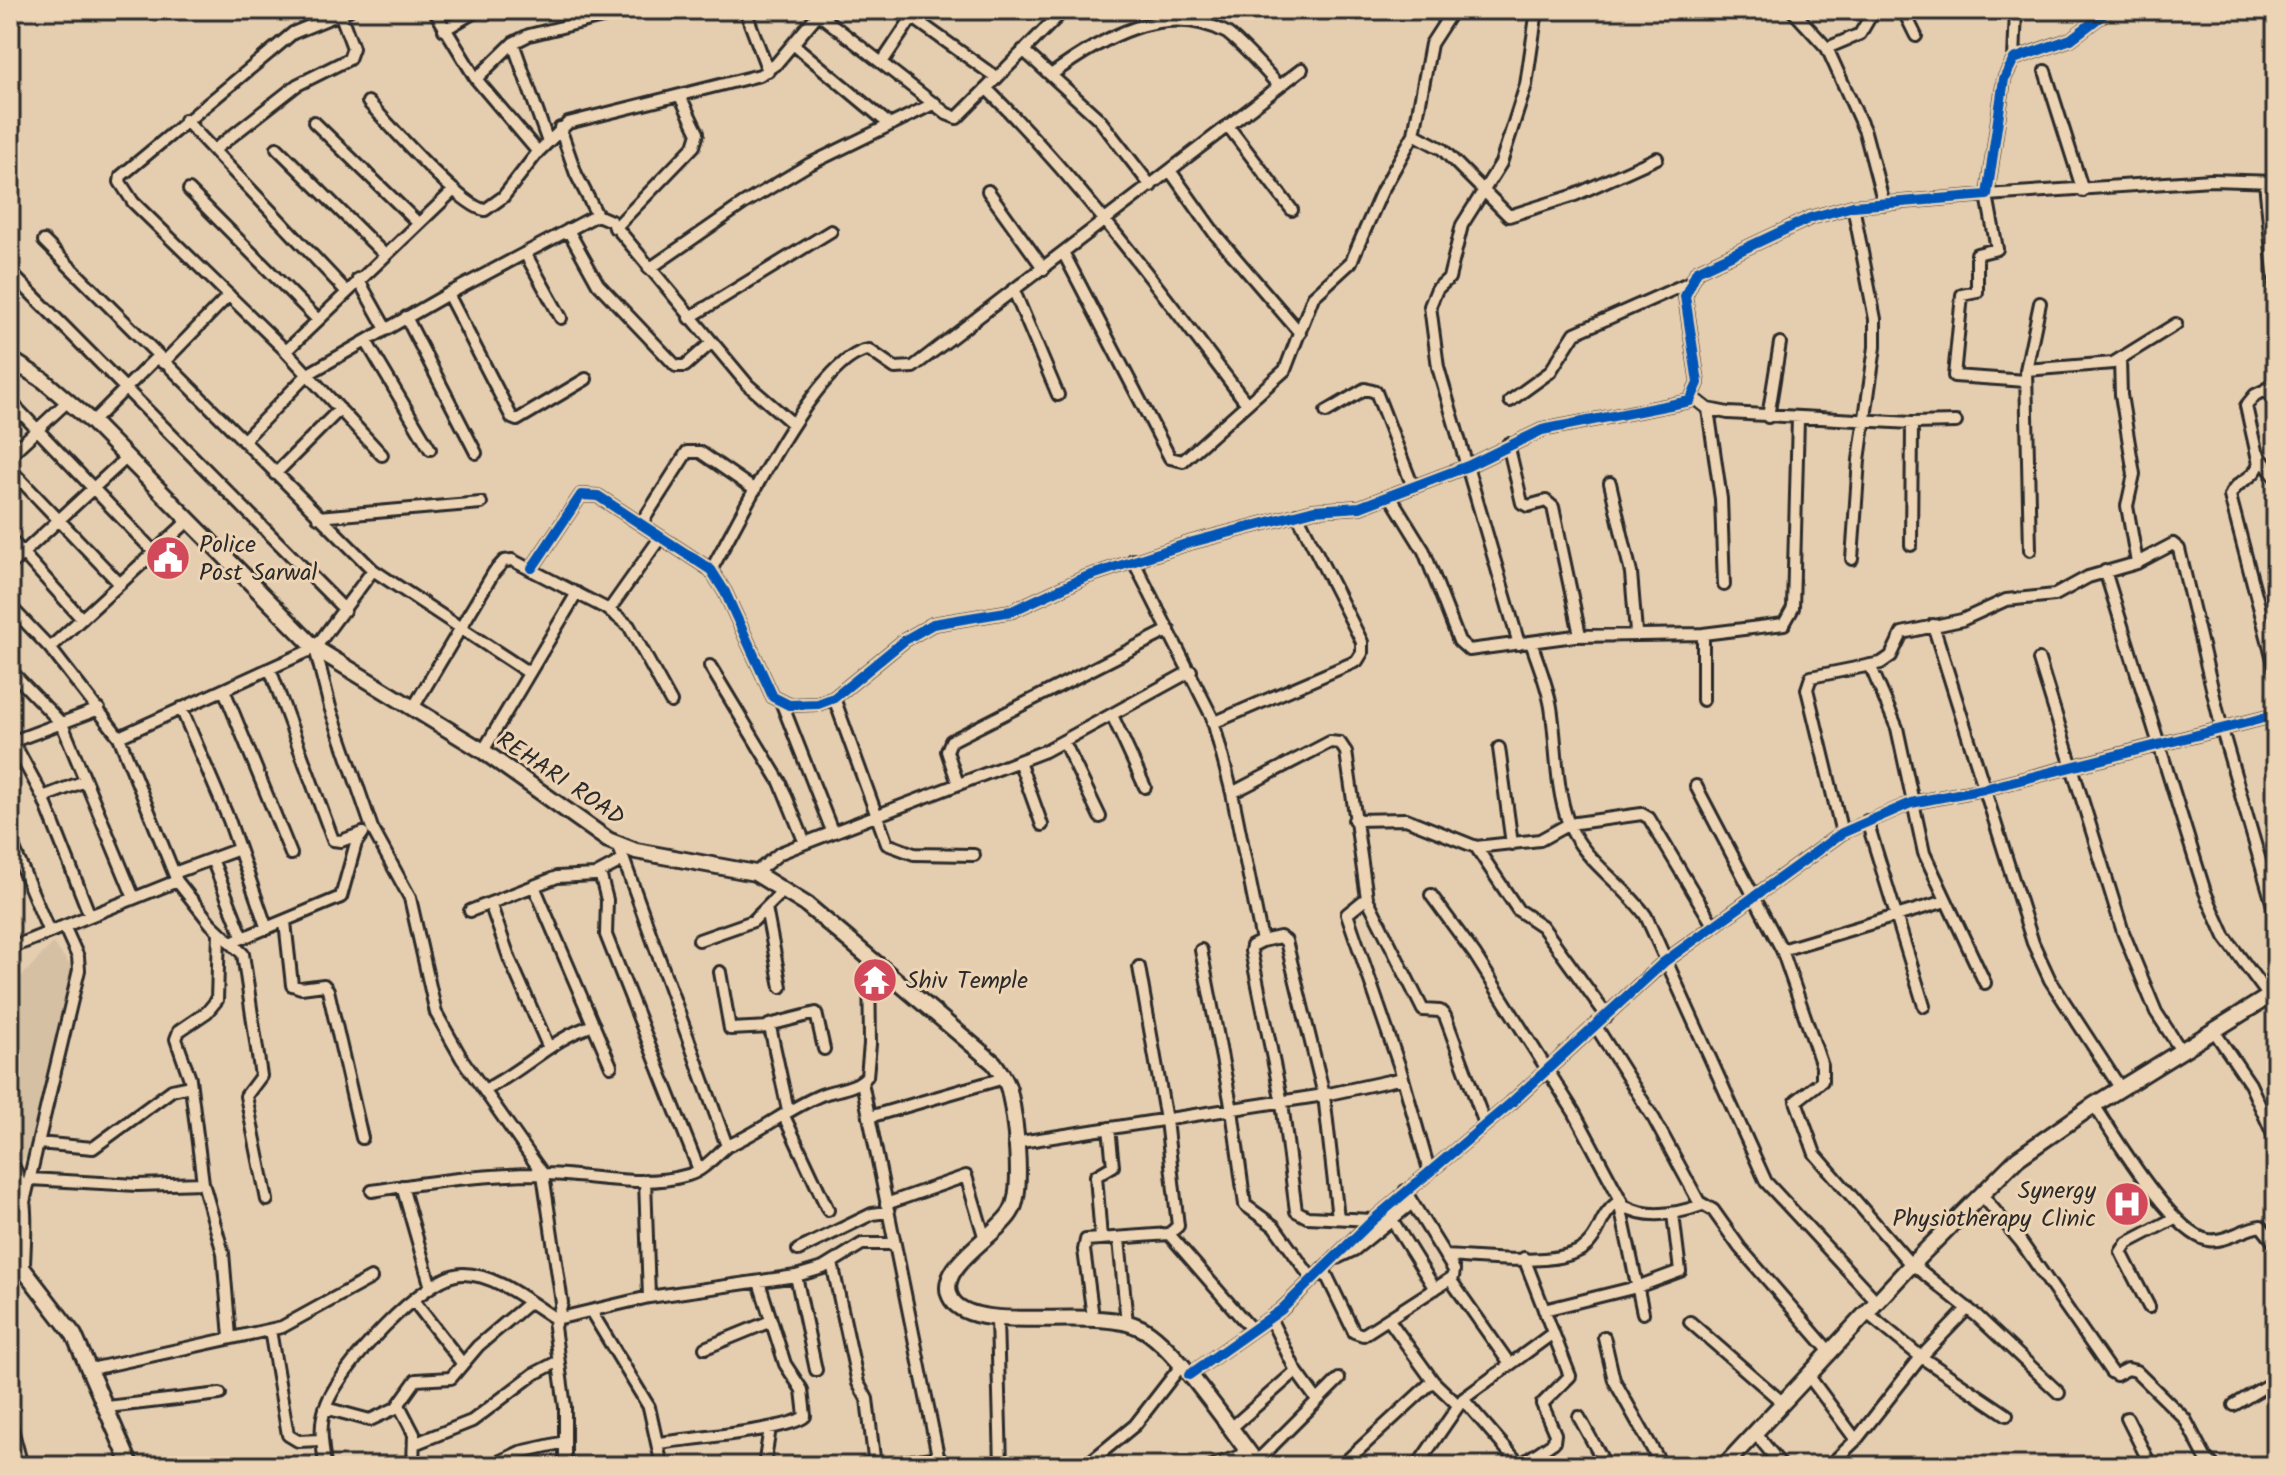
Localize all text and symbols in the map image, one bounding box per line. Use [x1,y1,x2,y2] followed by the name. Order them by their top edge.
[199,526,317,593] place label: Police Post Sarwal
[144,534,192,582] public building icon: Police Post Sarwal
[488,722,633,837] street label: REHARI ROAD
[851,956,899,1004] temple icon: Shiv Temple
[906,962,1028,1001] place label: Shiv Temple
[1892,1172,2097,1239] place label: Synergy Physiotherapy Clinic
[2103,1180,2151,1228] hospital icon: Synergy Physiotherapy Clinic

